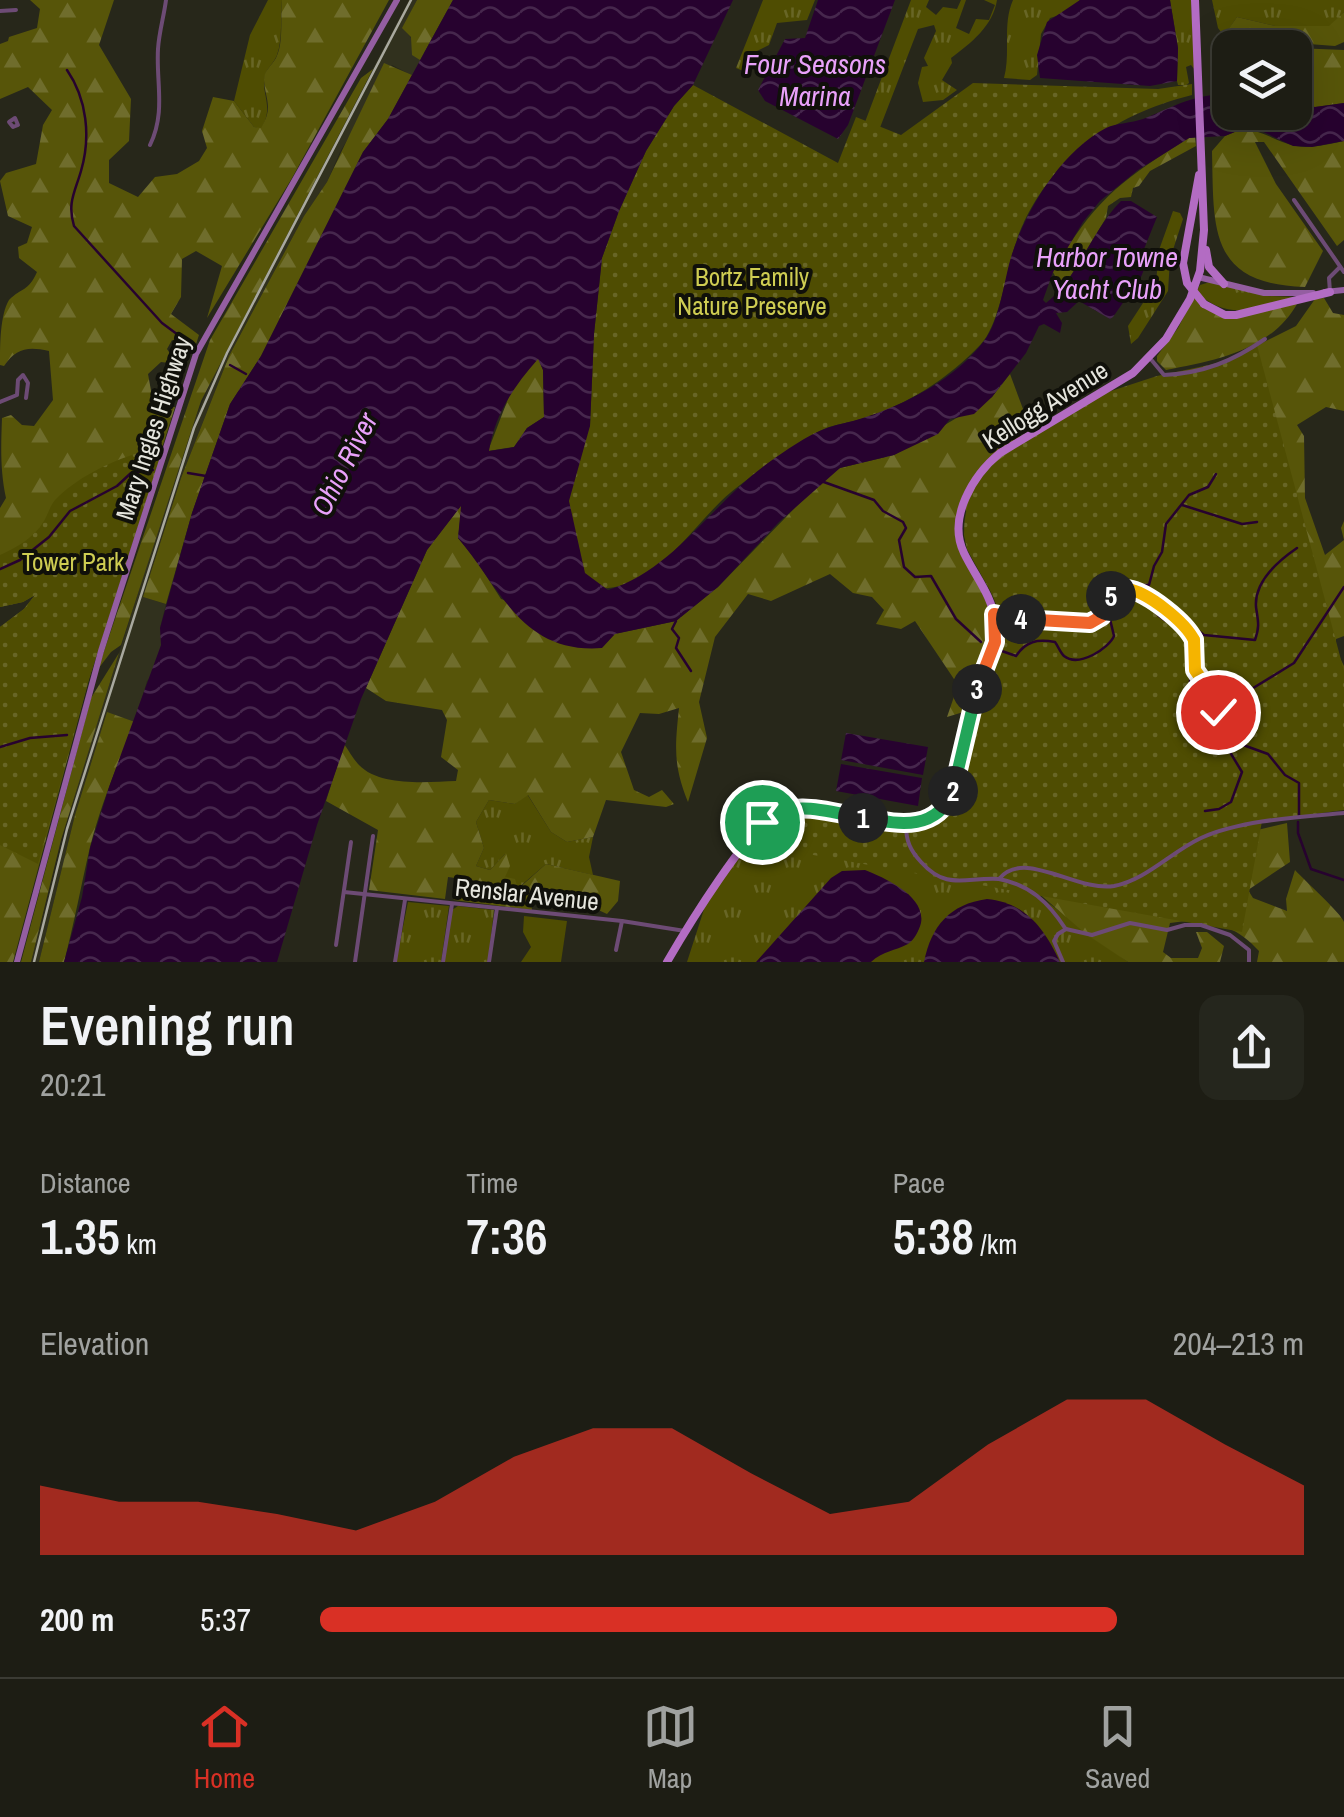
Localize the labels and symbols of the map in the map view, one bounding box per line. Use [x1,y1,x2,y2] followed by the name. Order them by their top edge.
[744,45,886,115] water label: Four Seasons Marina
[1036,238,1178,308] water label: Harbor Towne Yacht Club
[677,260,827,323] park label: Bortz Family Nature Preserve
[107,331,199,524] street label: Mary Ingles Highway
[976,353,1114,457] street label: Kellogg Avenue
[302,405,387,522] water label: Ohio River
[22,545,125,579] park label: Tower Park
[1086,571,1136,621] pin: 5
[996,594,1046,644] pin: 4
[952,664,1002,714] pin: 3
[1176,670,1261,755] pin
[928,766,978,816] pin: 2
[720,780,805,865] pin
[838,793,888,843] pin: 1
[453,870,601,918] street label: Renslar Avenue

